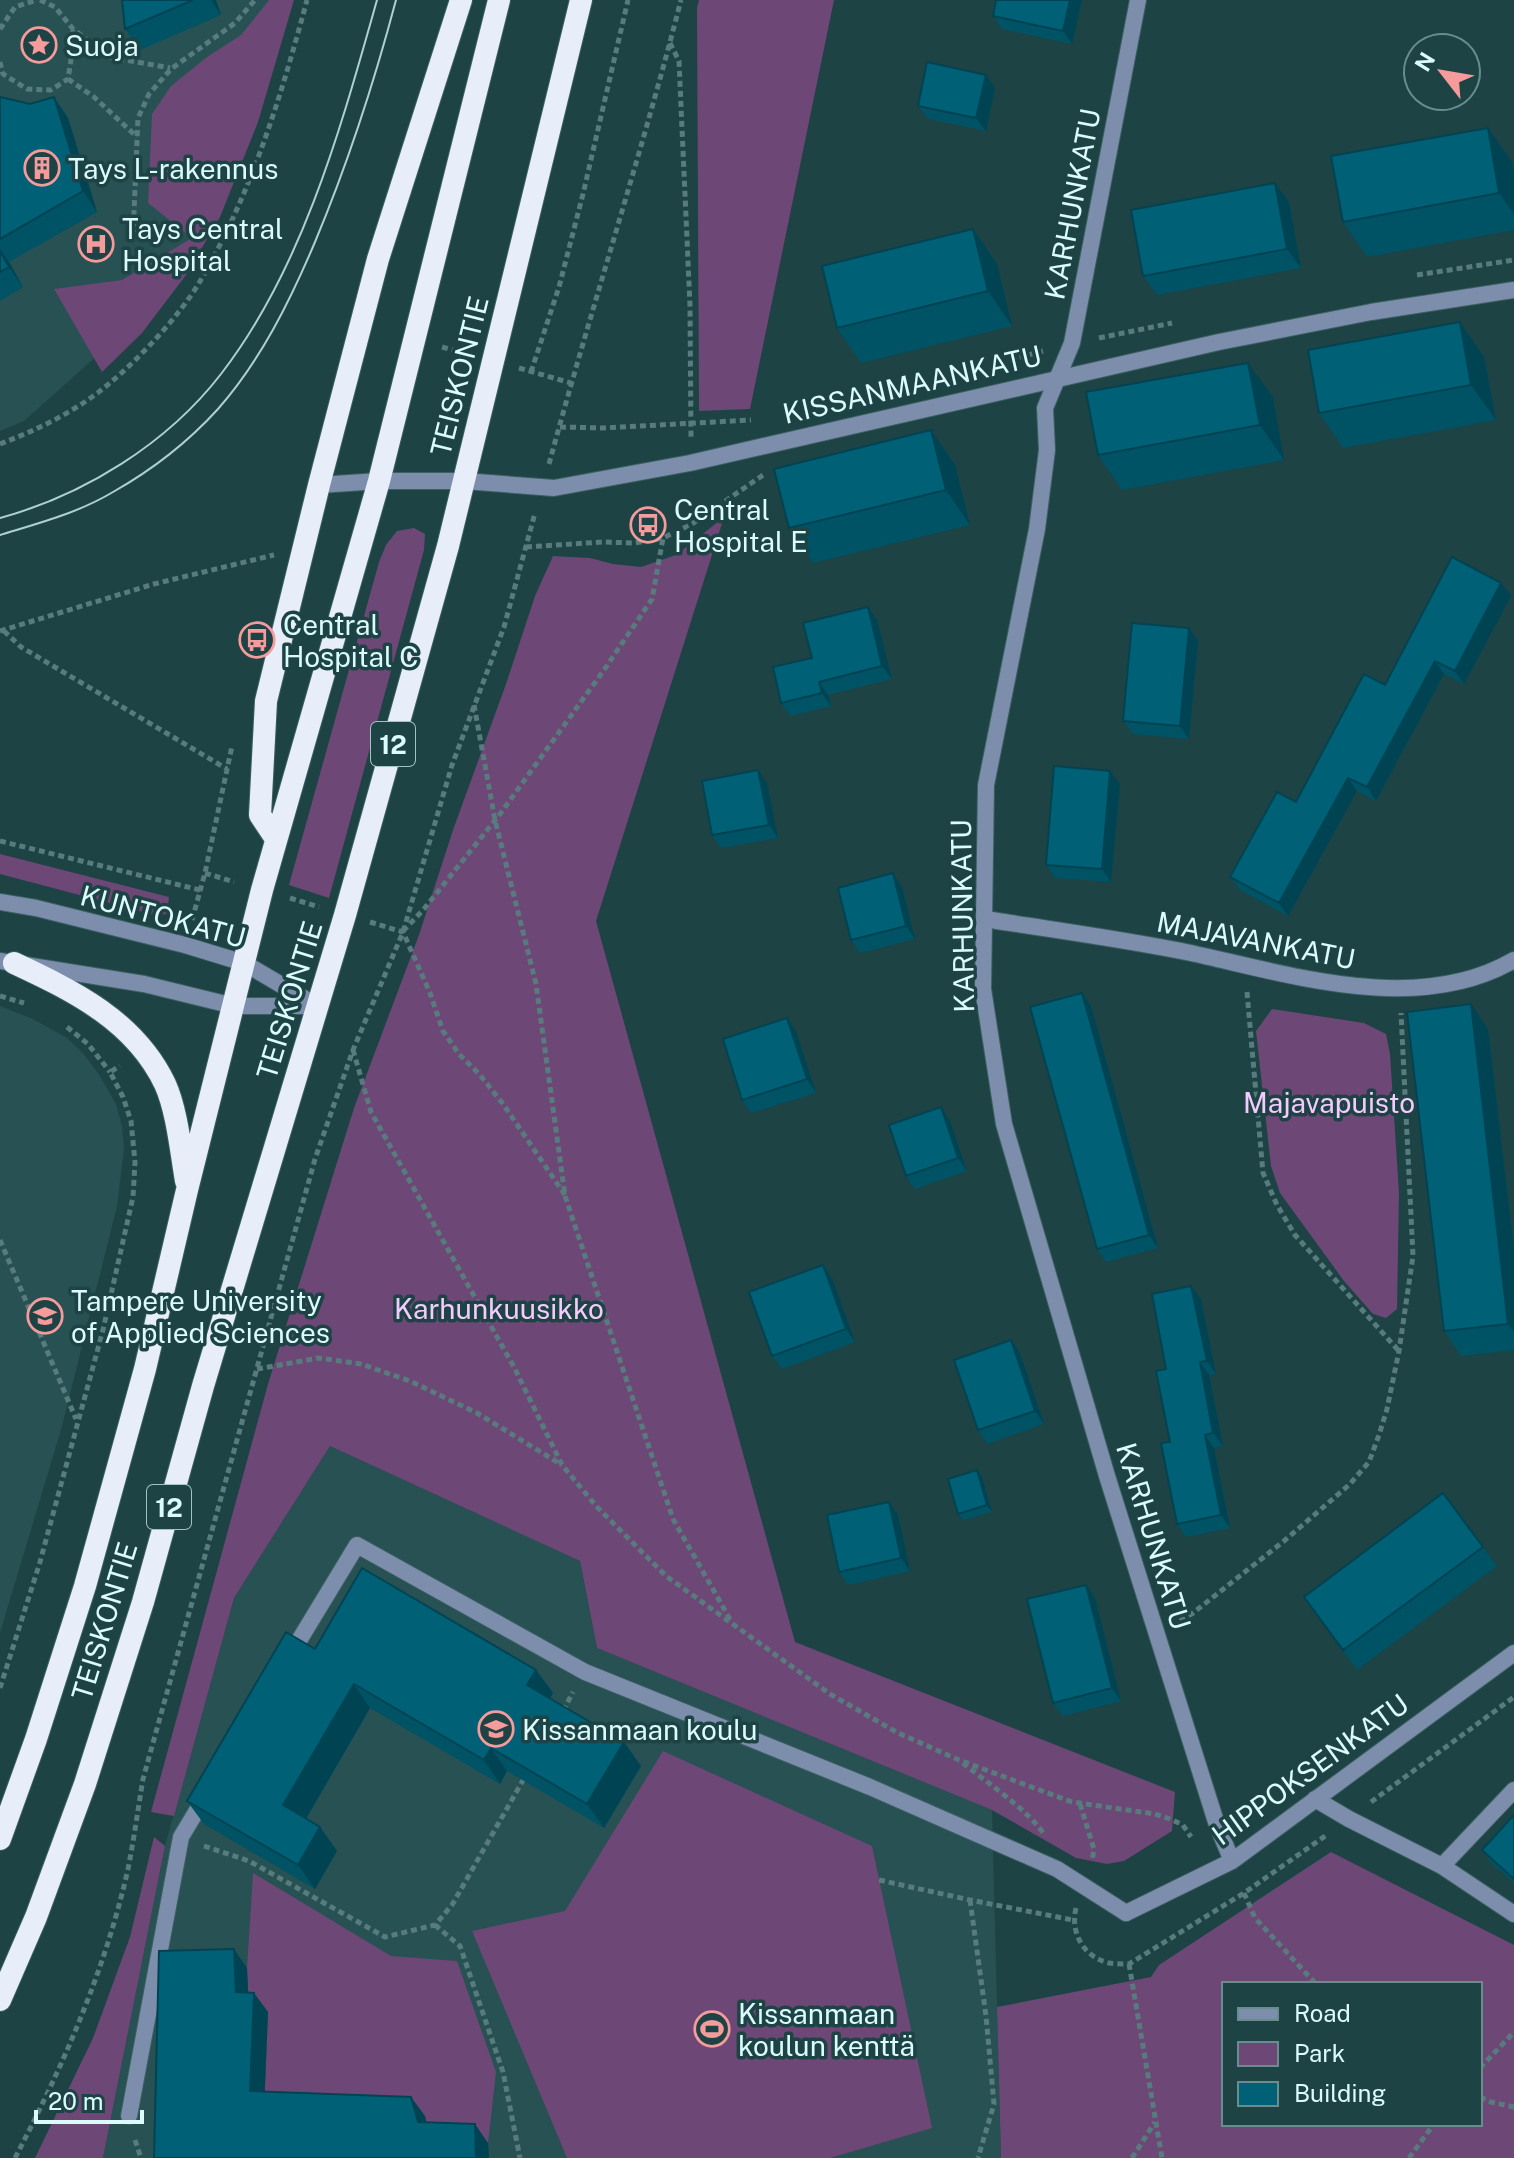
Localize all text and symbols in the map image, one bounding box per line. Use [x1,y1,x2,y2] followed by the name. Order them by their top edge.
[20,26,58,64] place icon: Suoja
[65,29,139,62] place label: Suoja
[1402,32,1482,112] north arrow
[1409,48,1440,76] text: N
[1037,106,1107,302] street label: KARHUNKATU
[23,149,61,187] building icon: Tays L-rakennus
[68,152,278,185] place label: Tays L-rakennus
[122,212,284,277] place label: Tays Central Hospital
[77,225,115,263] hospital icon: Tays Central Hospital
[423,293,495,459] street label: TEISKONTIE
[780,338,1044,430] street label: KISSANMAANKATU
[674,493,808,558] place label: Central Hospital E
[629,506,667,544] bus stop icon: Central Hospital E
[283,608,419,673] place label: Central Hospital C
[238,621,276,659] bus stop icon: Central Hospital C
[371,722,415,766] road number: 12
[944,819,980,1013] street label: KARHUNKATU
[77,878,249,954] street label: KUNTOKATU
[1154,905,1358,975] street label: MAJAVANKATU
[249,917,329,1083] street label: TEISKONTIE
[1243,1086,1415,1119] park label: Majavapuisto
[71,1284,330,1349] place label: Tampere University of Applied Sciences
[394,1292,604,1325] park label: Karhunkuusikko
[26,1297,64,1335] school or university icon: Tampere University of Applied Sciences
[1110,1439,1198,1633] street label: KARHUNKATU
[147,1485,191,1529] road number: 12
[64,1538,144,1704] street label: TEISKONTIE
[1205,1687,1415,1851] street label: HIPPOKSENKATU
[477,1710,515,1748] school or university icon: Kissanmaan koulu
[522,1713,758,1746] place label: Kissanmaan koulu
[1222,1982,1482,2126] legend
[738,1997,915,2062] place label: Kissanmaan koulun kenttä
[1294,1999,1351,2027] text: Road
[693,2010,731,2048] sports icon: Kissanmaan koulun kenttä
[1294,2039,1345,2067] text: Park
[36,2074,142,2124] scale bar
[1294,2079,1386,2107] text: Building
[48,2087,104,2115] text: 20 m

